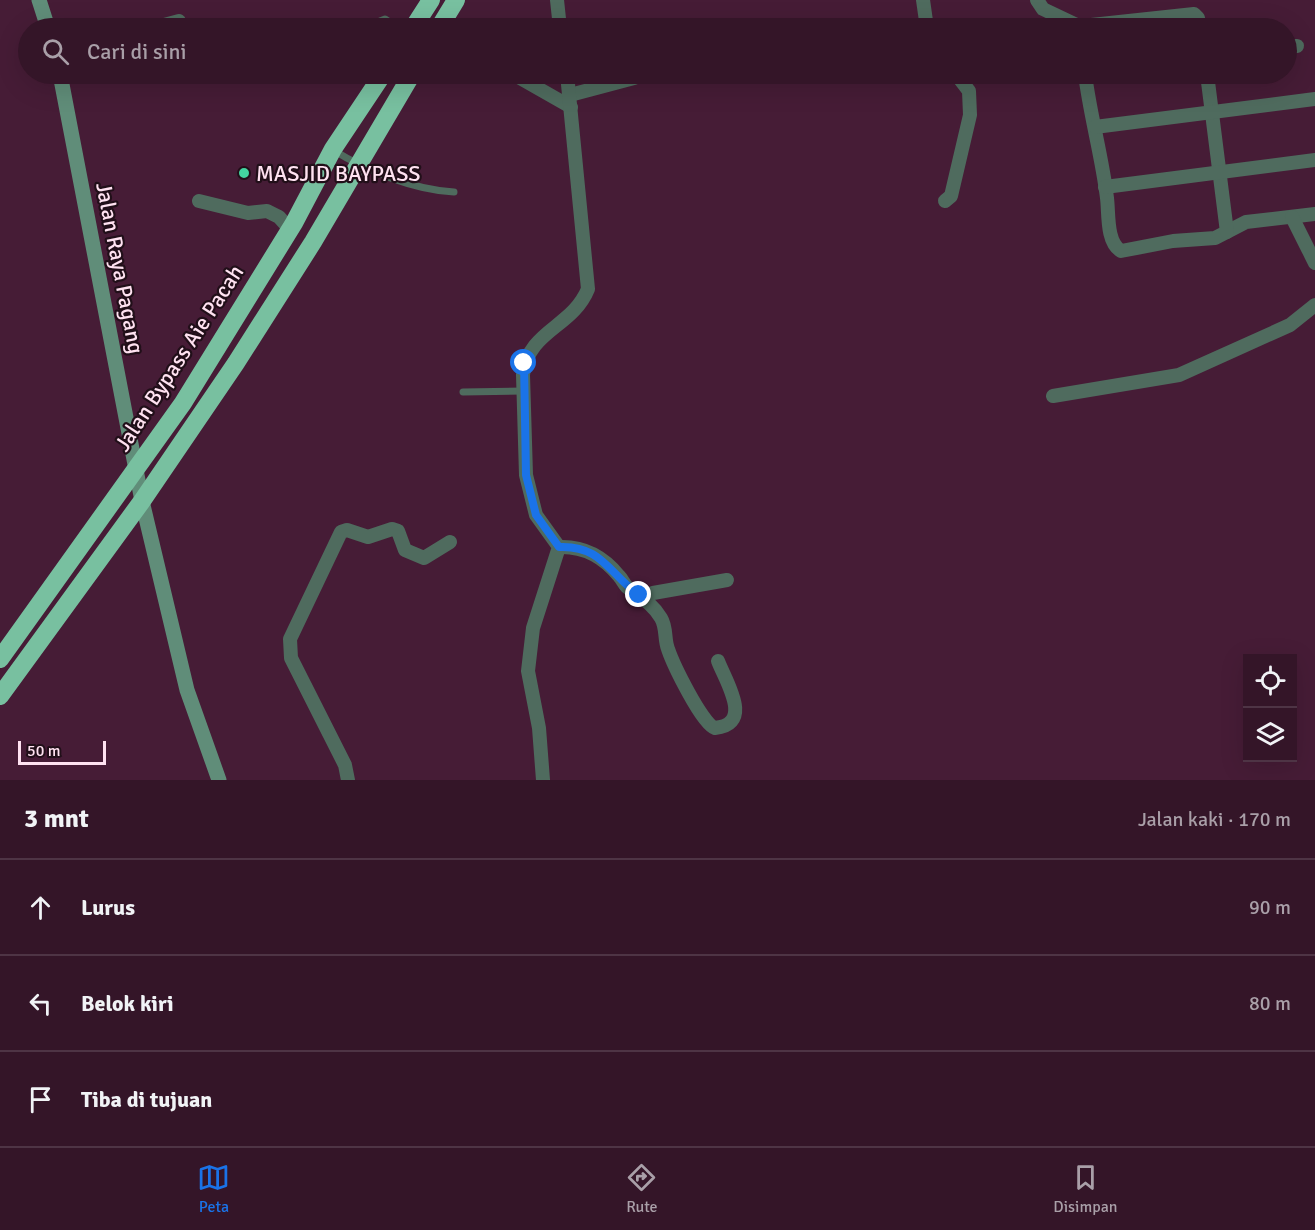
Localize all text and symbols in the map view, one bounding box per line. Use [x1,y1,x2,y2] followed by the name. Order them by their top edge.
[18,18,1297,84] search box
[39,35,72,68] icon: search
[87,38,187,65] text: Cari di sini
[256,160,421,187] place label: MASJID BAYPASS
[237,166,251,180] marker: MASJID BAYPASS
[90,180,150,356] street label: Jalan Raya Pagang
[109,260,249,456] street label: Jalan Bypass Aie Pacah
[510,349,536,375] route start
[625,581,651,607] route end
[1243,654,1297,762] map controls
[1243,654,1297,708] button: locate
[1243,708,1297,762] button: layers
[18,738,106,766] scale bar
[27,741,61,761] text: 50 m
[24,803,89,835] text: 3 mnt
[1138,807,1291,832] text: Jalan kaki · 170 m
[24,891,57,924] icon: ahead
[81,894,135,921] text: Lurus
[1249,895,1291,920] text: 90 m
[24,987,57,1020] icon: left
[81,990,174,1017] text: Belok kiri
[1249,991,1291,1016] text: 80 m
[24,1083,57,1116] icon: arrive
[81,1086,212,1113] text: Tiba di tujuan
[197,1161,230,1217] tab: Peta
[625,1161,658,1217] tab: Rute
[1053,1161,1118,1217] tab: Disimpan

